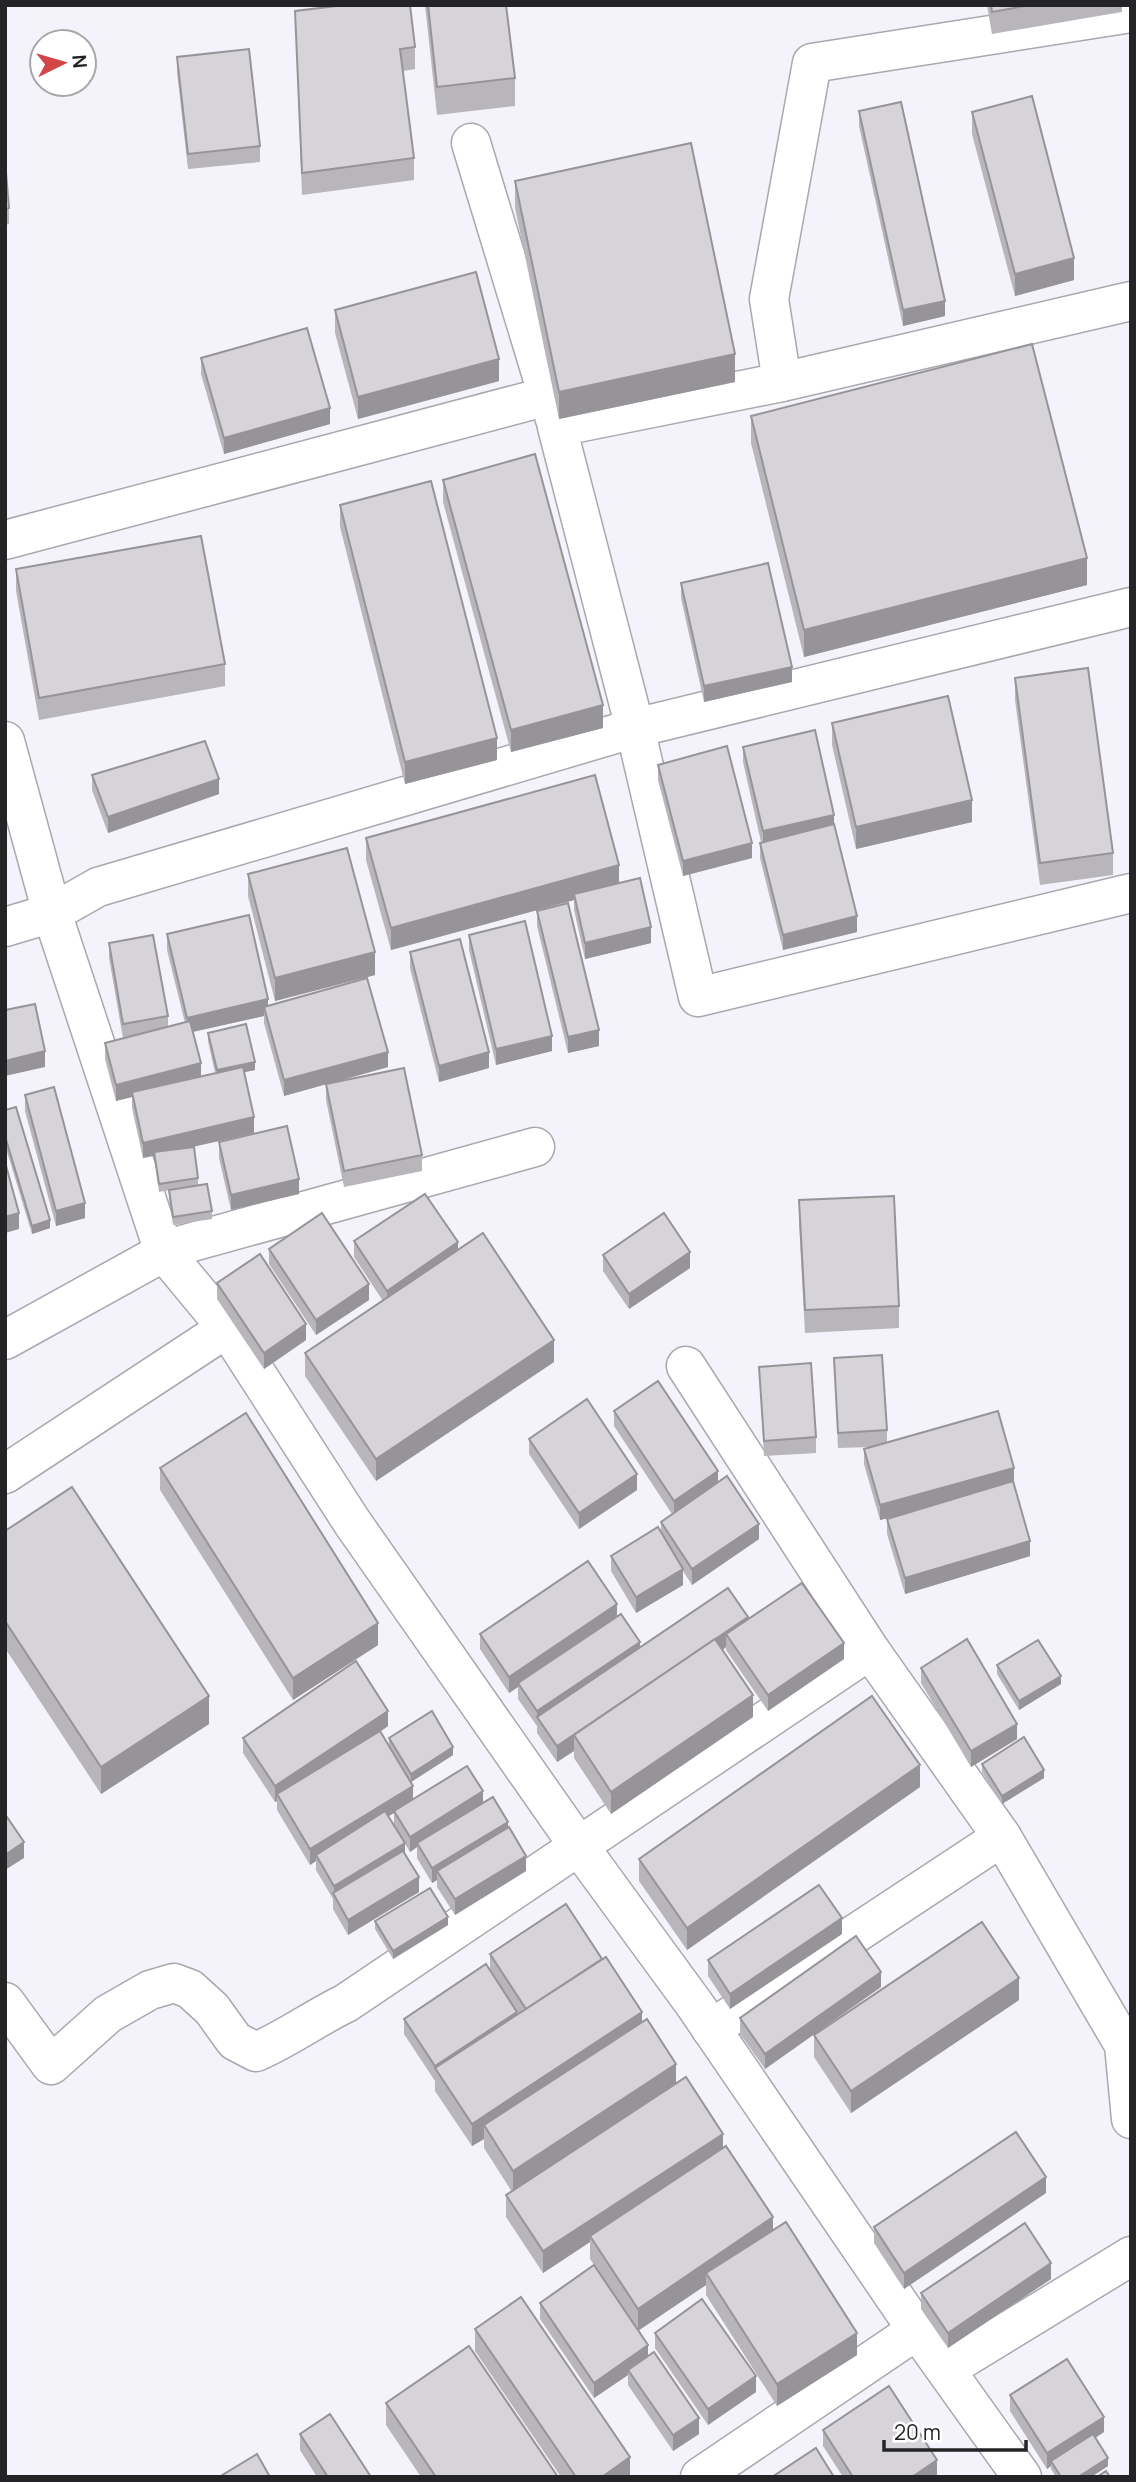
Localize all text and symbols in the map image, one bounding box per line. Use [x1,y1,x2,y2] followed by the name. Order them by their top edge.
[28,28,98,98] north arrow
[66,54,93,69] text: N
[884,2408,1026,2452] scale bar
[894,2418,941,2446] text: 20 m

